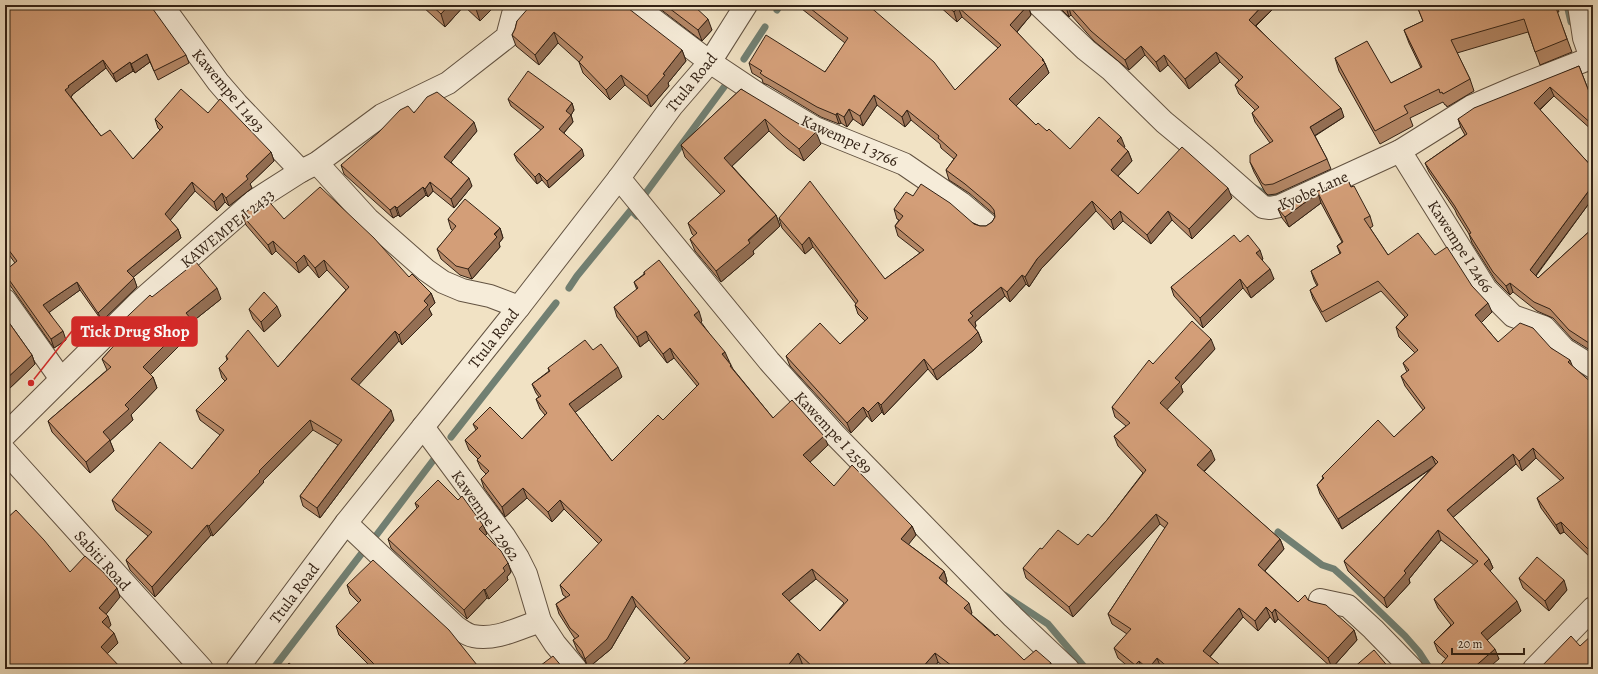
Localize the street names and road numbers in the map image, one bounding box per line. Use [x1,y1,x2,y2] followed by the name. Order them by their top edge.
[187,44,270,137] street label: Kawempe I 1493
[661,48,723,117] street label: Ttula Road
[797,110,902,172] street label: Kawempe I 3766
[1275,166,1352,216] street label: Kyobe Lane
[176,184,279,273] street label: KAWEMPE I 2433
[1422,196,1498,297] street label: Kawempe I 2466
[463,304,524,373] street label: Ttula Road
[789,386,877,479] street label: Kawempe I 2589
[446,466,525,566] street label: Kawempe I 2962
[69,526,136,596] street label: Sabiti Road
[265,559,325,628] street label: Ttula Road

